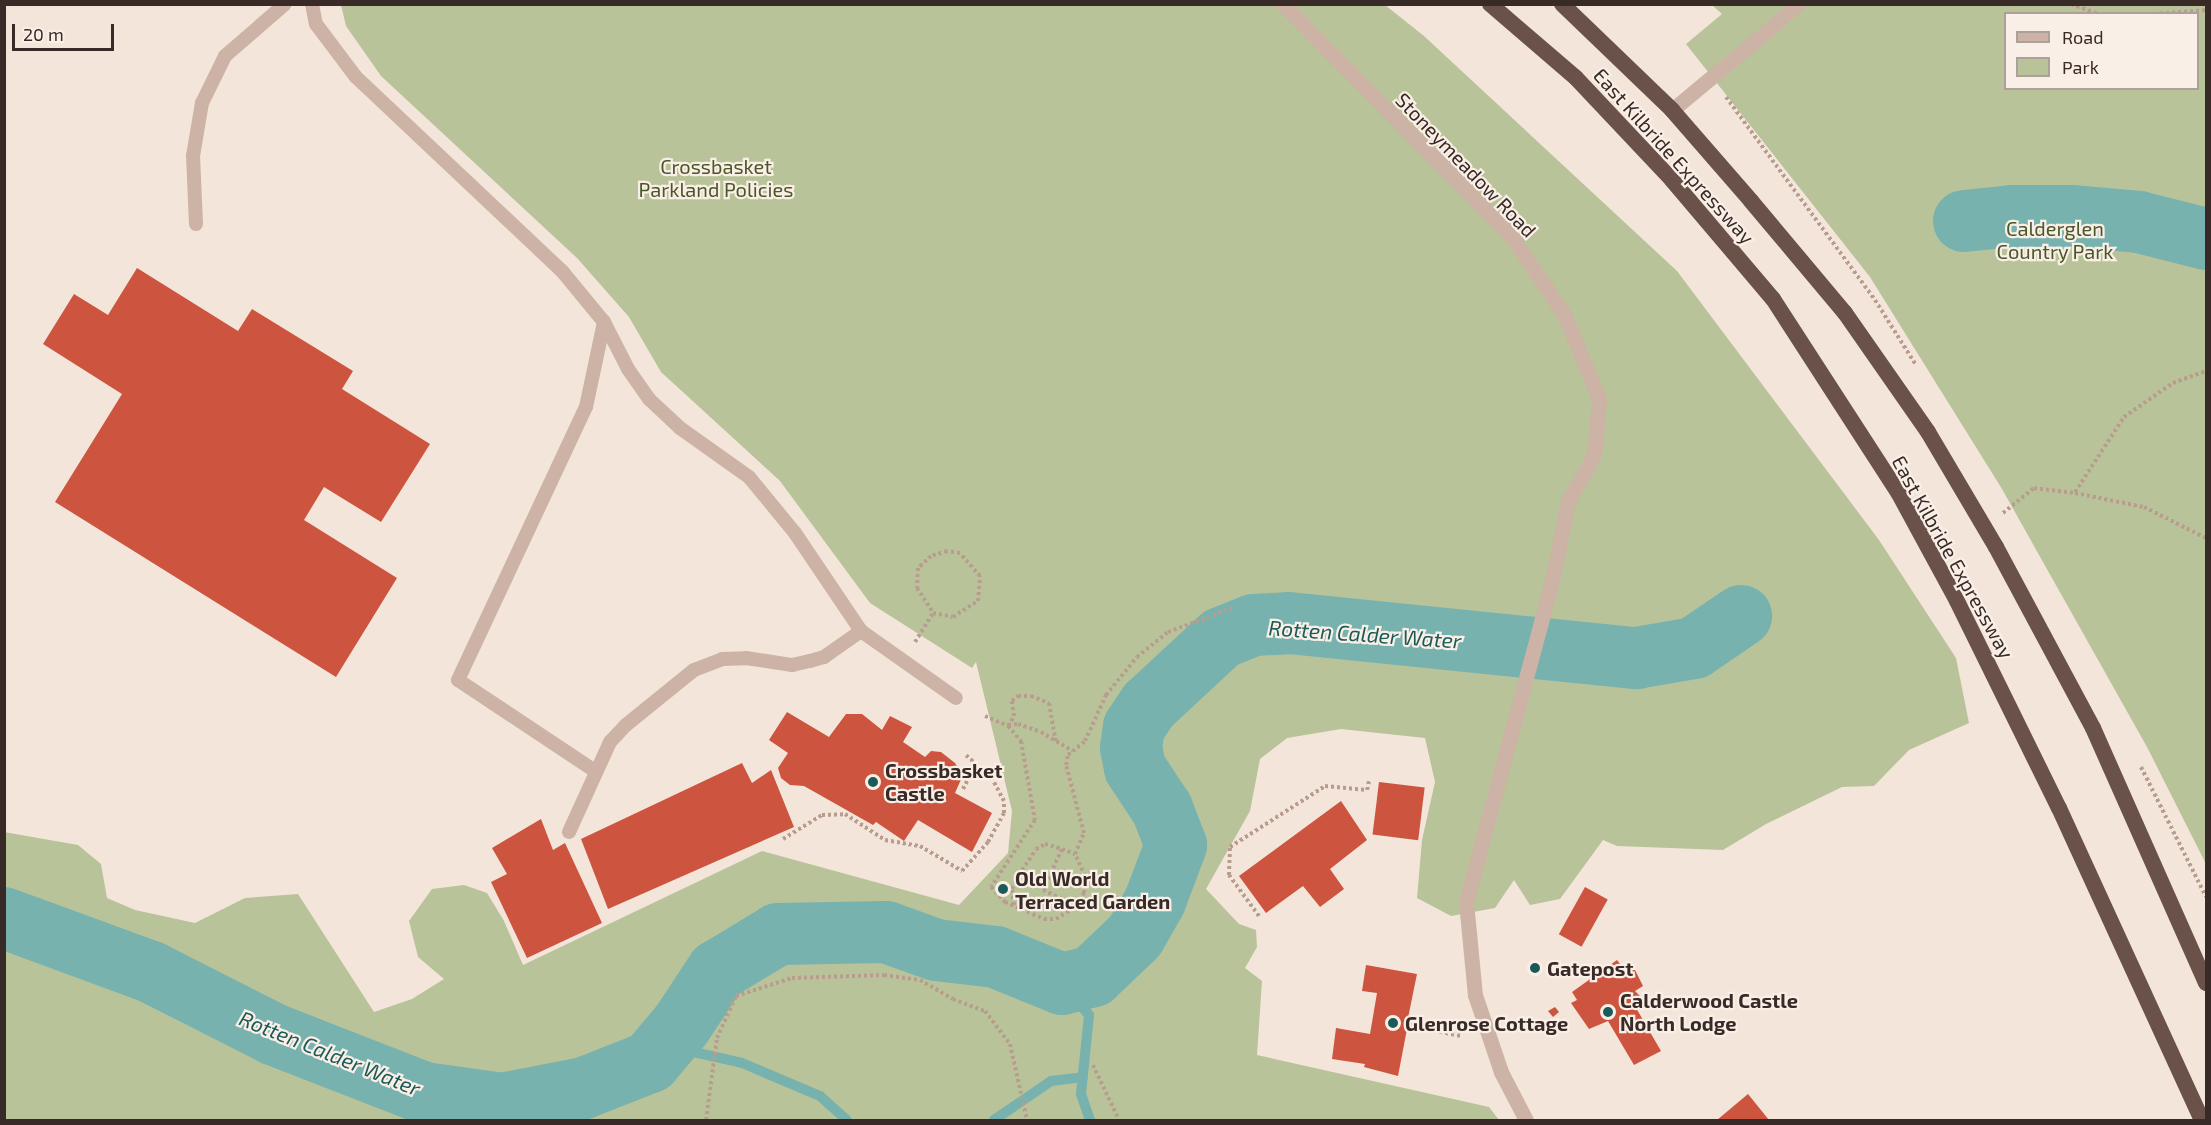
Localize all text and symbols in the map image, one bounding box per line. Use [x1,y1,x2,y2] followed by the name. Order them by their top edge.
[15,12,117,50] scale bar
[2004,12,2199,90] legend
[23,23,64,45] text: 20 m
[2062,26,2103,48] text: Road
[2062,56,2099,78] text: Park
[1589,63,1759,249] street label: East Kilbride Expressway
[1391,88,1541,242] street label: Stoneymeadow Road
[639,154,793,201] park label: Crossbasket Parkland Policies
[1996,217,2114,264] park label: Calderglen Country Park
[1887,451,2019,663] street label: East Kilbride Expressway
[1267,615,1463,653] water label: Rotten Calder Water
[885,759,1002,806] place label: Crossbasket Castle
[866,775,880,789] marker: Crossbasket Castle
[1015,866,1170,913] place label: Old World Terraced Garden
[996,882,1010,896] marker: Old World Terraced Garden
[1547,956,1633,980] place label: Gatepost
[1528,961,1542,975] marker: Gatepost
[1620,988,1798,1035] place label: Calderwood Castle North Lodge
[235,1005,425,1101] water label: Rotten Calder Water
[1601,1005,1615,1019] marker: Calderwood Castle North Lodge
[1405,1011,1568,1035] place label: Glenrose Cottage
[1386,1016,1400,1030] marker: Glenrose Cottage

